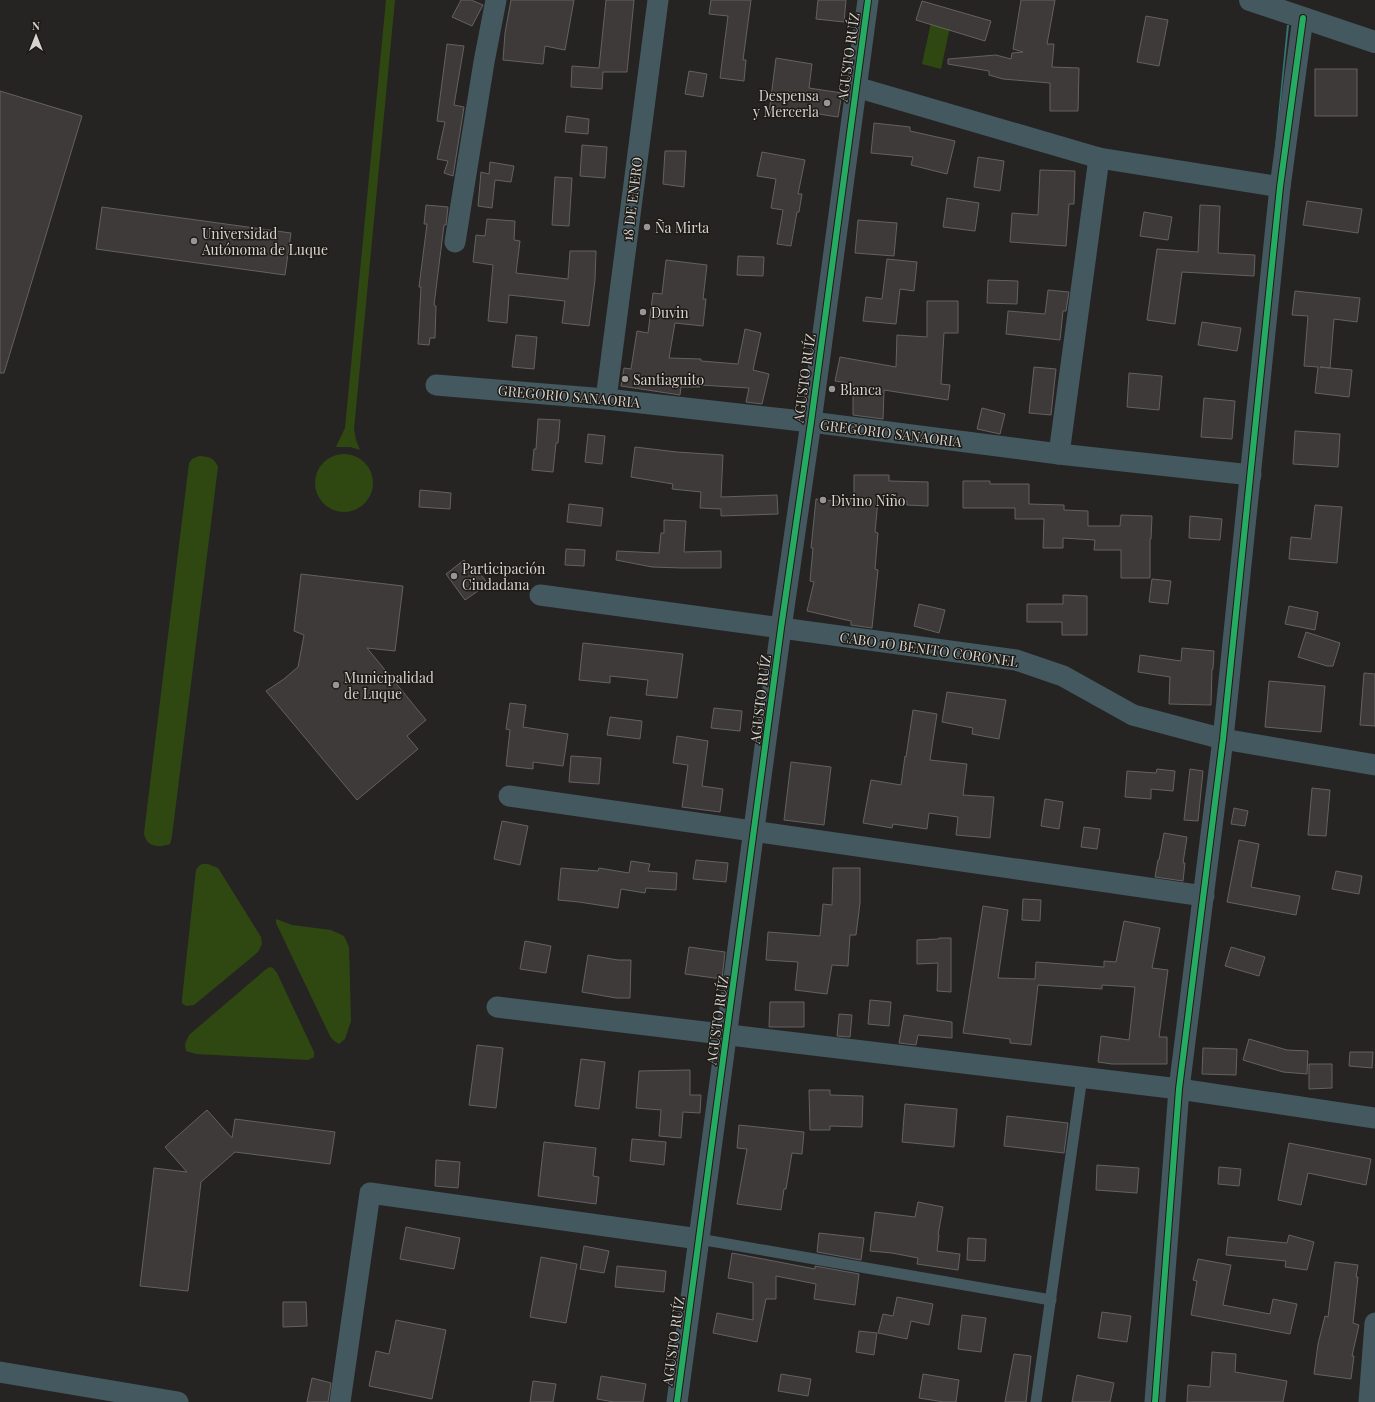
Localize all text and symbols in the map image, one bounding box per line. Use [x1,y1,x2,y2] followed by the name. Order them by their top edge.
[832,11,864,104] street label: AGUSTO RUÍZ
[16,16,56,56] north arrow
[32,18,40,33] text: N
[752,86,819,121] place label: Despensa y Mercerla
[822,98,832,108] marker: Despensa y Mercerla
[617,156,647,242] street label: 18 DE ENERO
[655,218,709,237] place label: Ña Mirta
[642,222,652,232] marker: Ña Mirta
[201,224,328,259] place label: Universidad Autónoma de Luque
[189,236,199,246] marker: Universidad Autónoma de Luque
[651,303,689,322] place label: Duvin
[638,307,648,317] marker: Duvin
[788,332,820,425] street label: AGUSTO RUÍZ
[633,370,705,389] place label: Santiaguito
[620,374,630,384] marker: Santiaguito
[497,380,641,412] street label: GREGORIO SANAORIA
[840,380,882,399] place label: Blanca
[827,384,837,394] marker: Blanca
[819,415,963,451] street label: GREGORIO SANAORIA
[831,491,906,510] place label: Divino Niño
[818,495,828,505] marker: Divino Niño
[462,559,546,594] place label: Participación Ciudadana
[449,571,459,581] marker: Participación Ciudadana
[839,627,1019,671] street label: CABO 1O BENITO CORONEL
[745,653,775,746] street label: AGUSTO RUÍZ
[344,668,434,703] place label: Municipalidad de Luque
[331,680,341,690] marker: Municipalidad de Luque
[701,974,733,1067] street label: AGUSTO RUÍZ
[657,1295,689,1388] street label: AGUSTO RUÍZ

